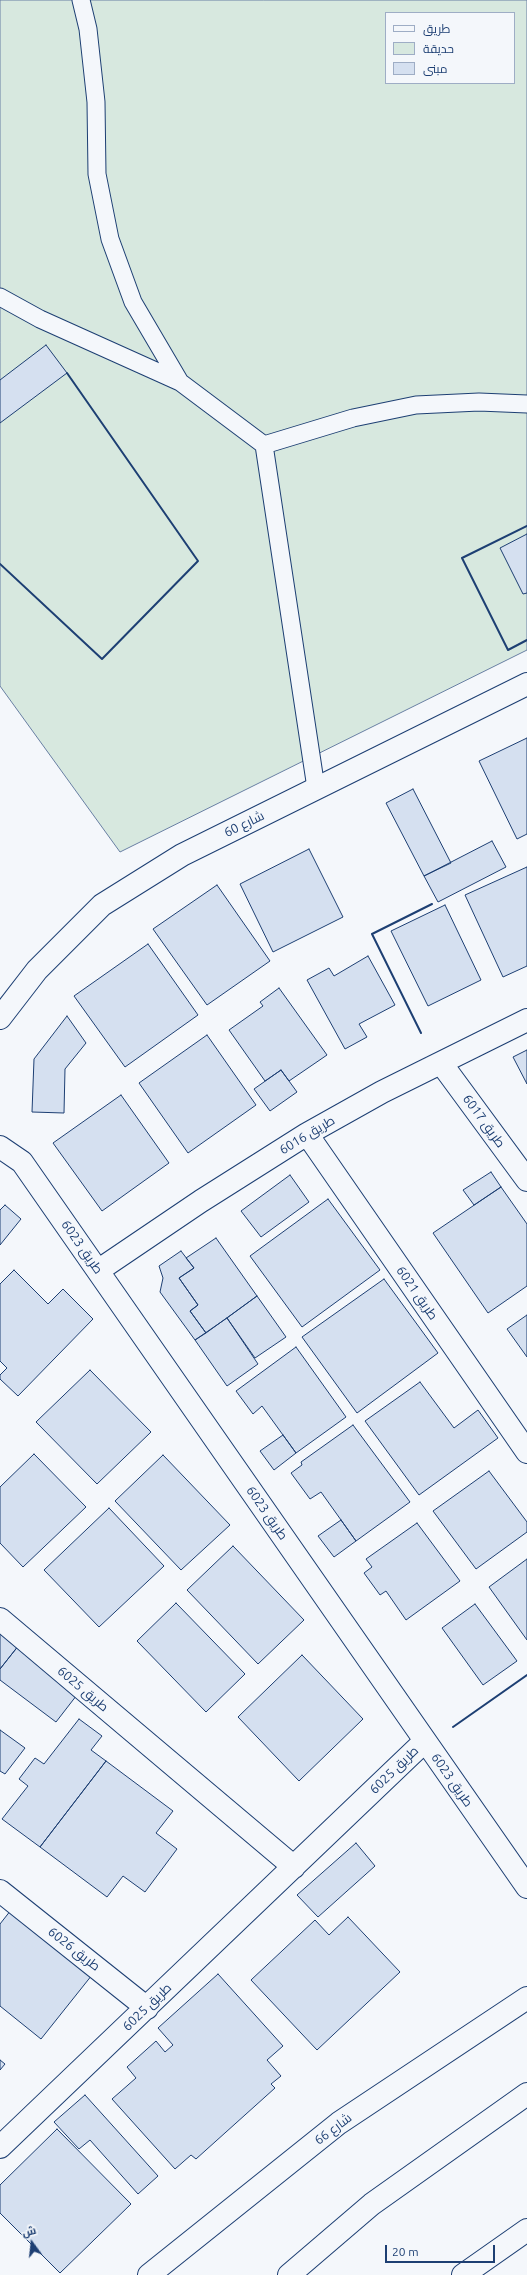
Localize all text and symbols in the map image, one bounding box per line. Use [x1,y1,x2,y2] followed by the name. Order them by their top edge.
[385,12,515,84] legend
[423,22,450,35] text: طريق
[423,42,454,55] text: حديقة
[423,62,448,75] text: مبنى
[221,808,267,840] street label: شارع 60
[459,1091,509,1151] street label: طريق 6017
[276,1112,338,1158] street label: طريق 6016
[58,1217,106,1277] street label: طريق 6023
[393,1263,441,1323] street label: طريق 6021
[243,1483,291,1543] street label: طريق 6023
[54,1663,112,1715] street label: طريق 6025
[366,1743,422,1797] street label: طريق 6025
[428,1750,476,1810] street label: طريق 6023
[45,1924,103,1974] street label: طريق 6026
[119,1980,175,2034] street label: طريق 6025
[311,2110,355,2148] street label: شارع 66
[12,2223,52,2263] north arrow
[21,2224,37,2239] text: ش
[387,2237,497,2263] scale bar
[392,2245,419,2258] text: 20 m

